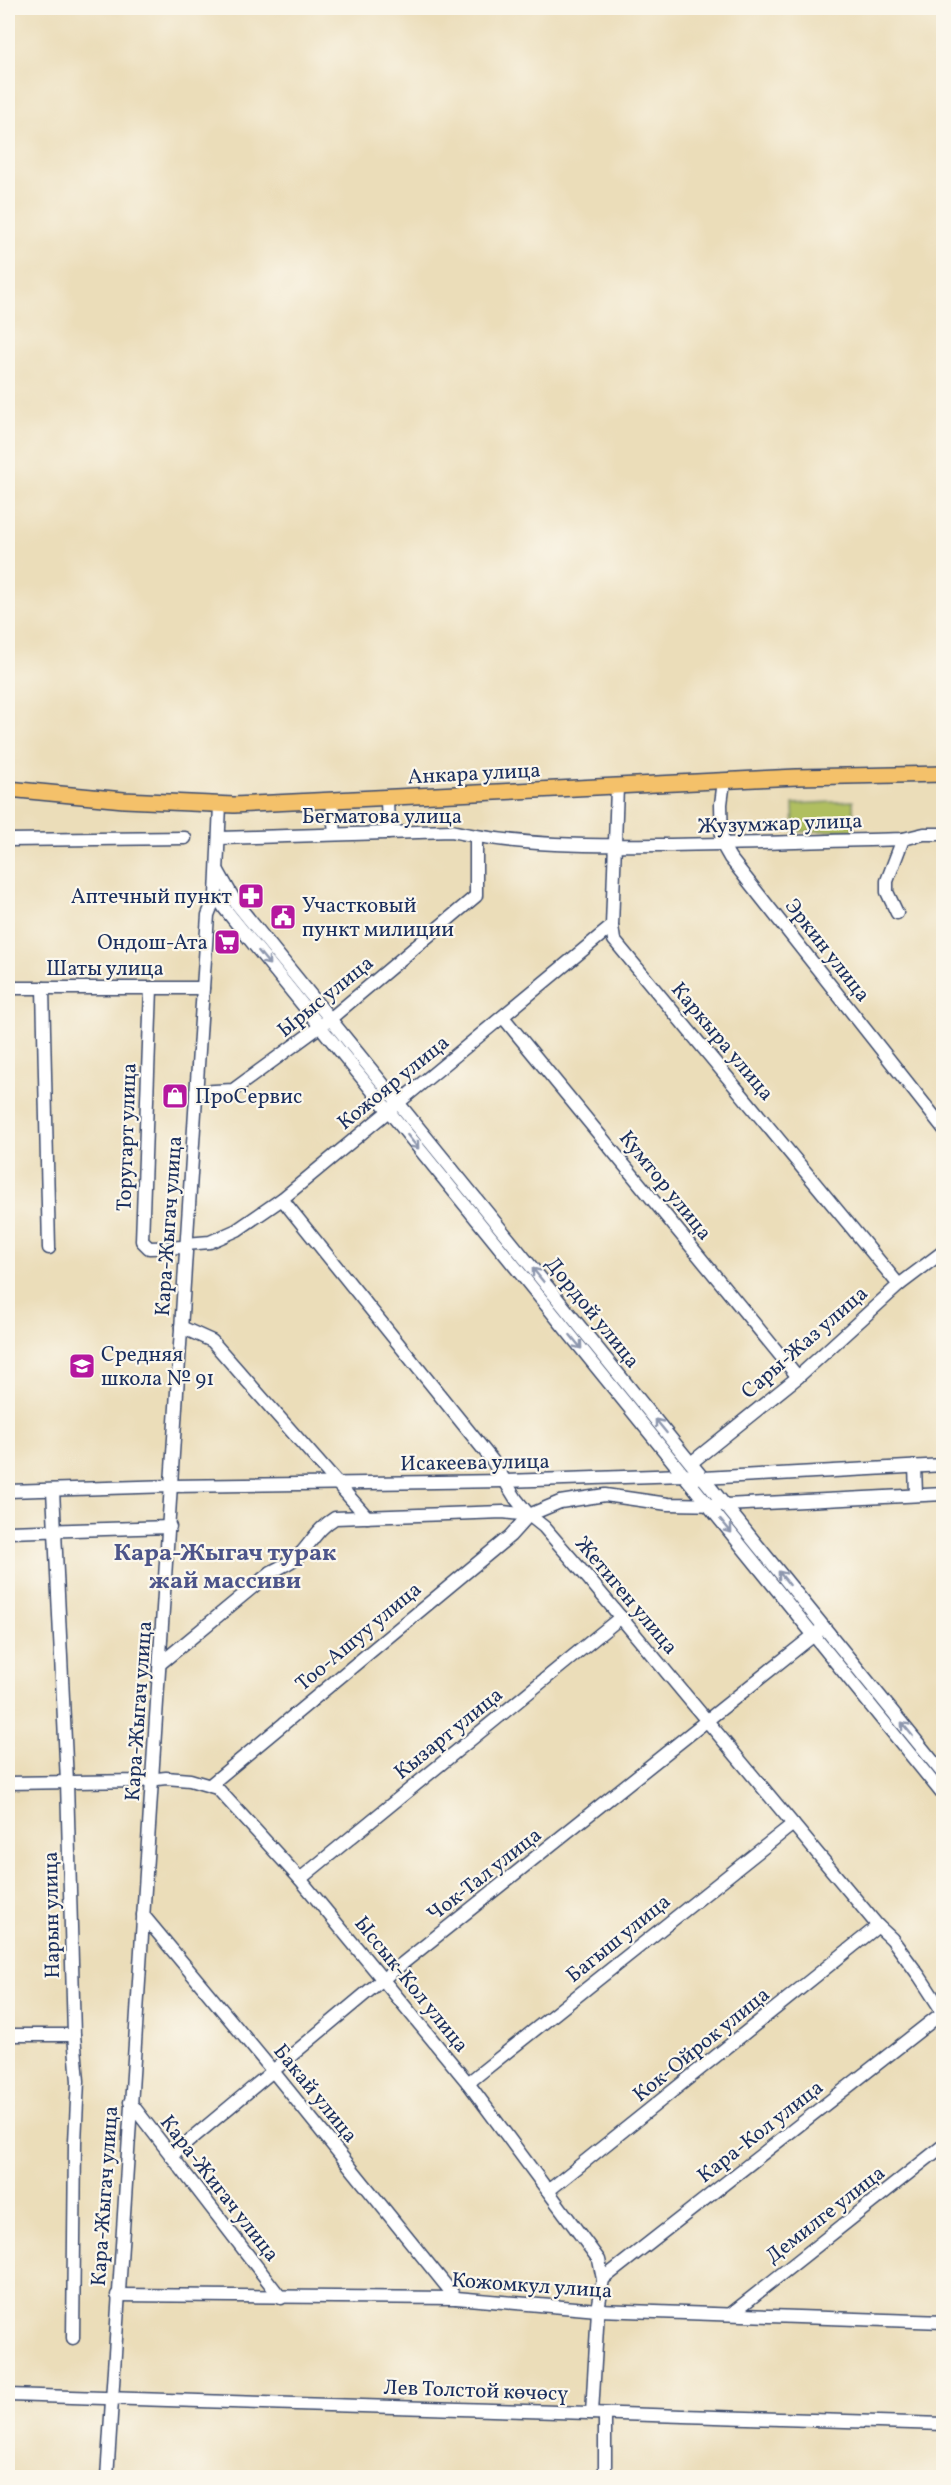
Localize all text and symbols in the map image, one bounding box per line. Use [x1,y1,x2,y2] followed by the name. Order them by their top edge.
[407,757,541,792] street label: Анкара улица
[302,803,462,832] street label: Бегматова улица
[697,807,863,842] street label: Жузумжар улица
[236,881,266,911] pharmacy icon: Аптечный пункт
[71,883,232,912] place label: Аптечный пункт
[302,892,454,945] place label: Участковый пункт милиции
[777,893,876,1009] street label: Эркин улица
[268,902,298,932] public building icon: Участковый пункт милиции
[212,927,242,957] supermarket icon: Ондош-Ата
[97,929,208,958] place label: Ондош-Ата
[272,949,380,1045] street label: Ырыс улица
[258,950,271,966] one-way arrow
[46,955,164,984] street label: Шаты улица
[664,976,780,1107] street label: Каркыра улица
[332,1029,456,1137] street label: Кожояр улица
[110,1062,145,1212] street label: Торугарт улица
[160,1081,190,1111] shop icon: ПроСервис
[195,1083,302,1112] place label: ПроСервис
[612,1125,718,1247] street label: Кумтор улица
[407,1134,420,1150] one-way arrow
[149,1135,190,1317] street label: Кара-Жыгач улица
[538,1251,646,1375] street label: Дордой улица
[532,1267,545,1283] one-way arrow
[735,1280,875,1406] street label: Сары-Жаз улица
[569,1334,583,1349] one-way arrow
[101,1341,214,1394] place label: Средняя школа № 91
[67,1351,97,1381] school or university icon: Средняя школа № 91
[655,1419,668,1435] one-way arrow
[400,1448,550,1479] street label: Исакеева улица
[719,1518,732,1534] one-way arrow
[568,1531,684,1661] street label: Жетиген улица
[114,1537,336,1599] district label: Кара-Жыгач турак жай массиви
[778,1570,791,1586] one-way arrow
[290,1576,428,1699] street label: Тоо-Ашуу улица
[119,1620,160,1802] street label: Кара-Жыгач улица
[388,1681,510,1787] street label: Кызарт улица
[900,1722,913,1738] one-way arrow
[422,1821,548,1929] street label: Чок-Тал улица
[37,1851,68,1979] street label: Нарын улица
[561,1888,677,1990] street label: Багыш улица
[347,1911,475,2059] street label: Ыссык-Кол улица
[627,1981,777,2110] street label: Кок-Ойрок улица
[266,2038,364,2150] street label: Бакай улица
[692,2074,830,2191] street label: Кара-Кол улица
[85,2105,126,2287] street label: Кара-Жыгач улица
[152,2109,285,2268] street label: Кара-Жигач улица
[760,2159,892,2271] street label: Демилге улица
[451,2266,613,2307] street label: Кожомкул улица
[383,2374,569,2409] street label: Лев Толстой көчөсү

